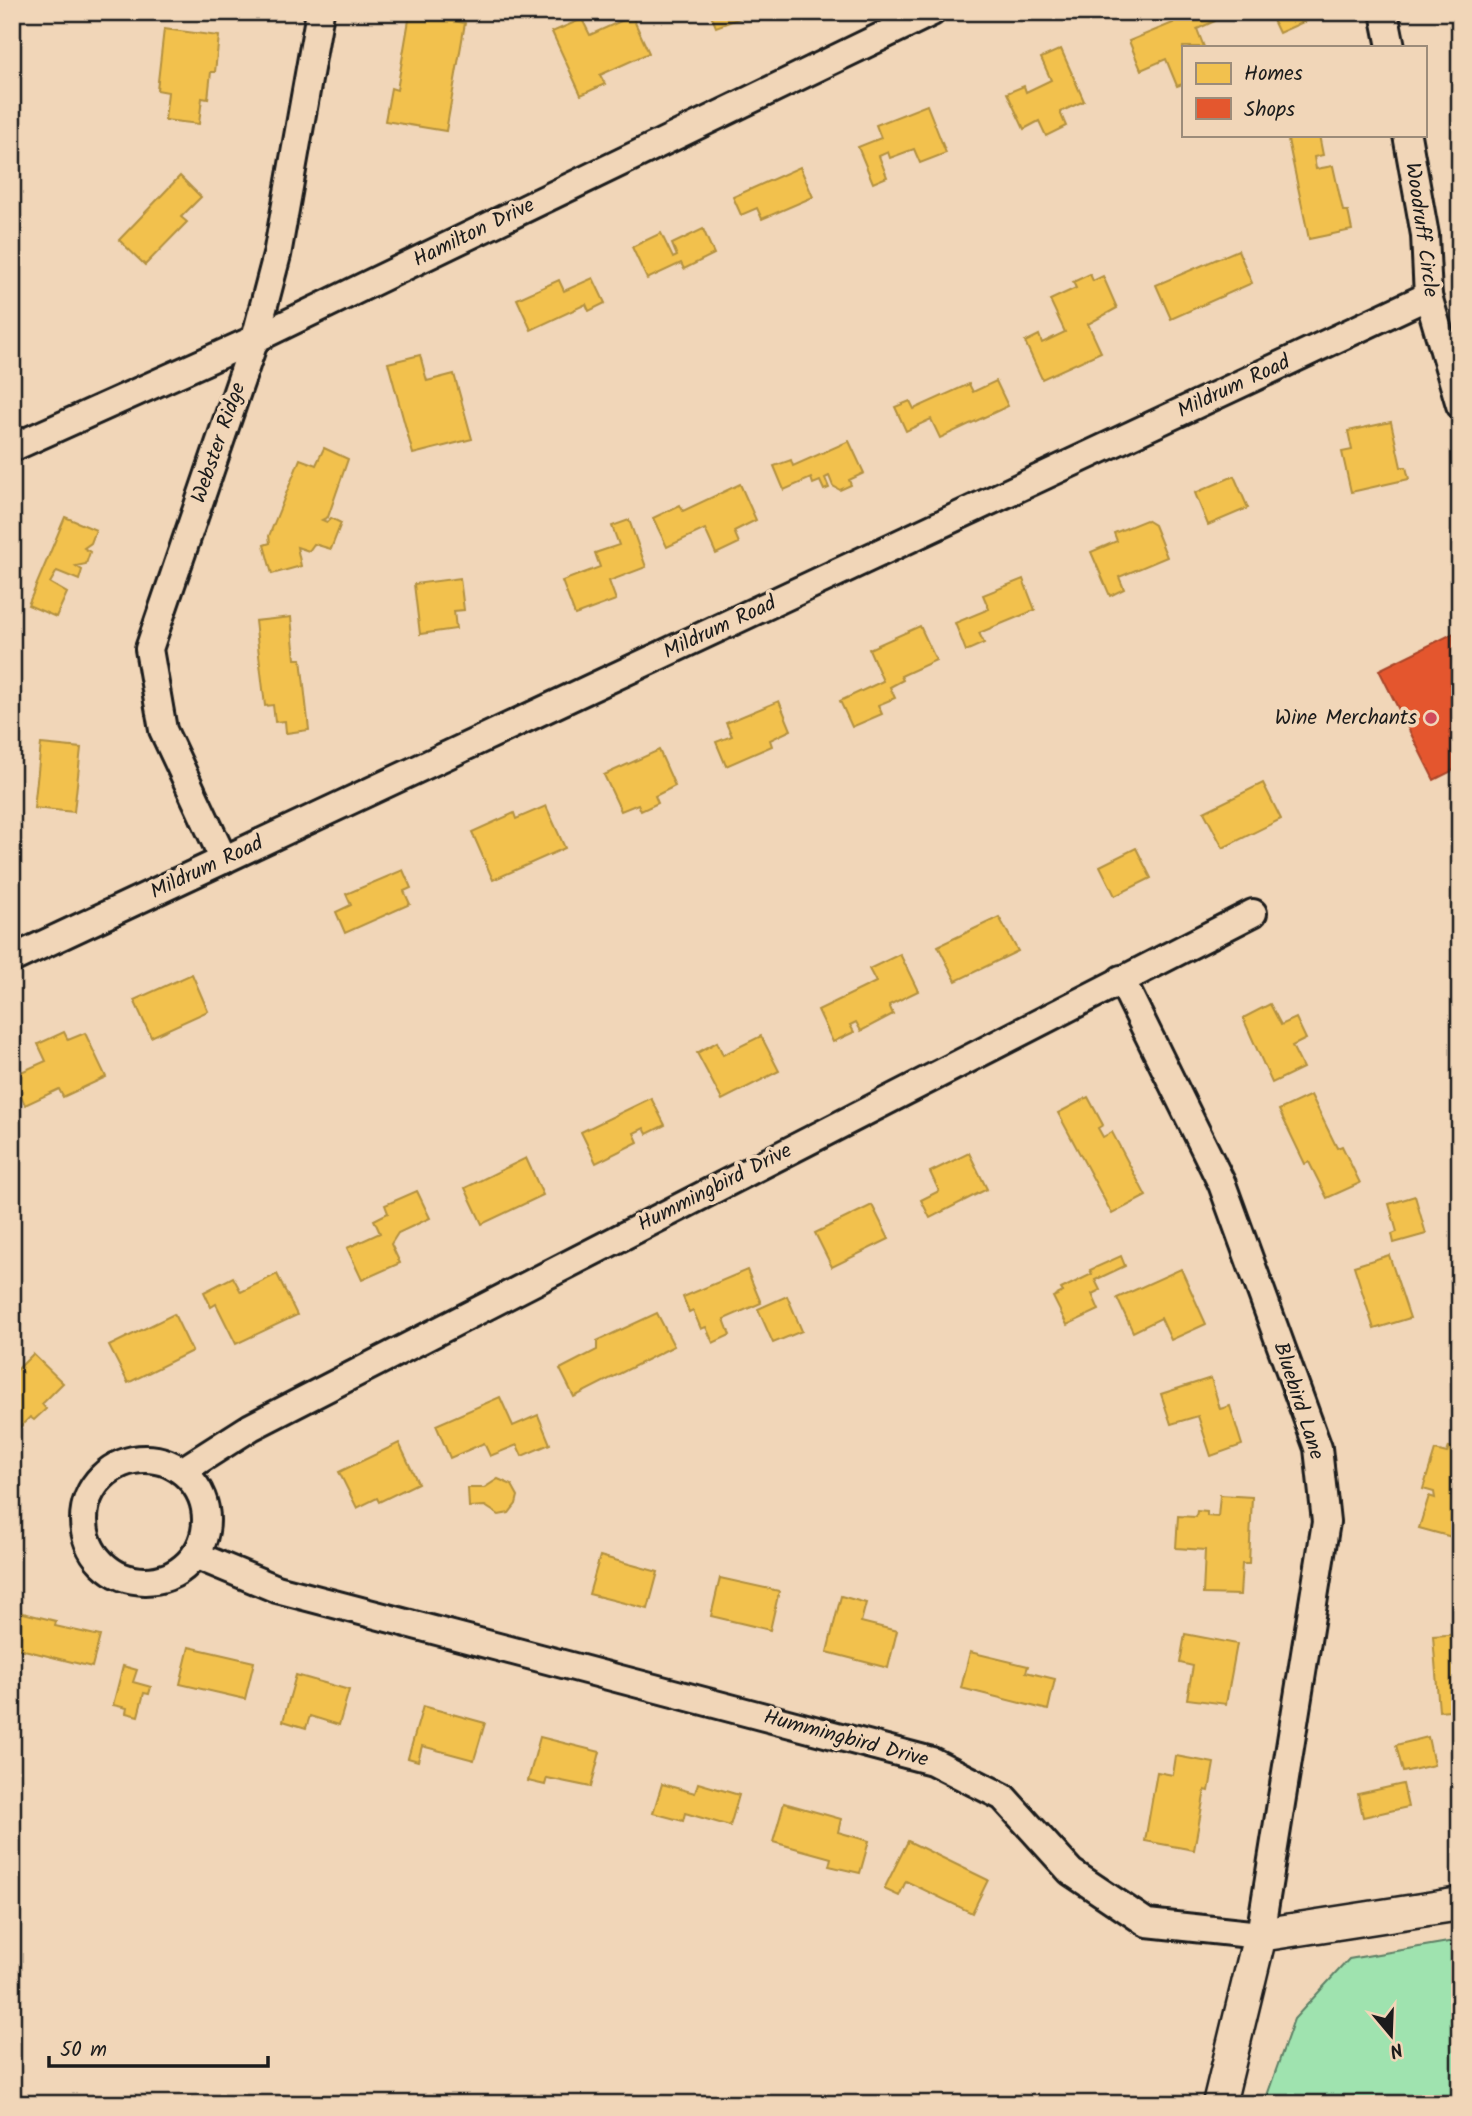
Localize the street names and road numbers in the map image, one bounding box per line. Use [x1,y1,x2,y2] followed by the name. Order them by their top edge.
[1395,161,1447,300] street label: Woodruff Circle
[408,189,541,277] street label: Hamilton Drive
[1172,346,1296,428] street label: Mildrum Road
[183,378,255,508] street label: Webster Ridge
[658,587,782,669] street label: Mildrum Road
[145,827,269,909] street label: Mildrum Road
[632,1135,798,1241] street label: Hummingbird Drive
[1263,1338,1333,1465] street label: Bluebird Lane
[760,1701,933,1777] street label: Hummingbird Drive

